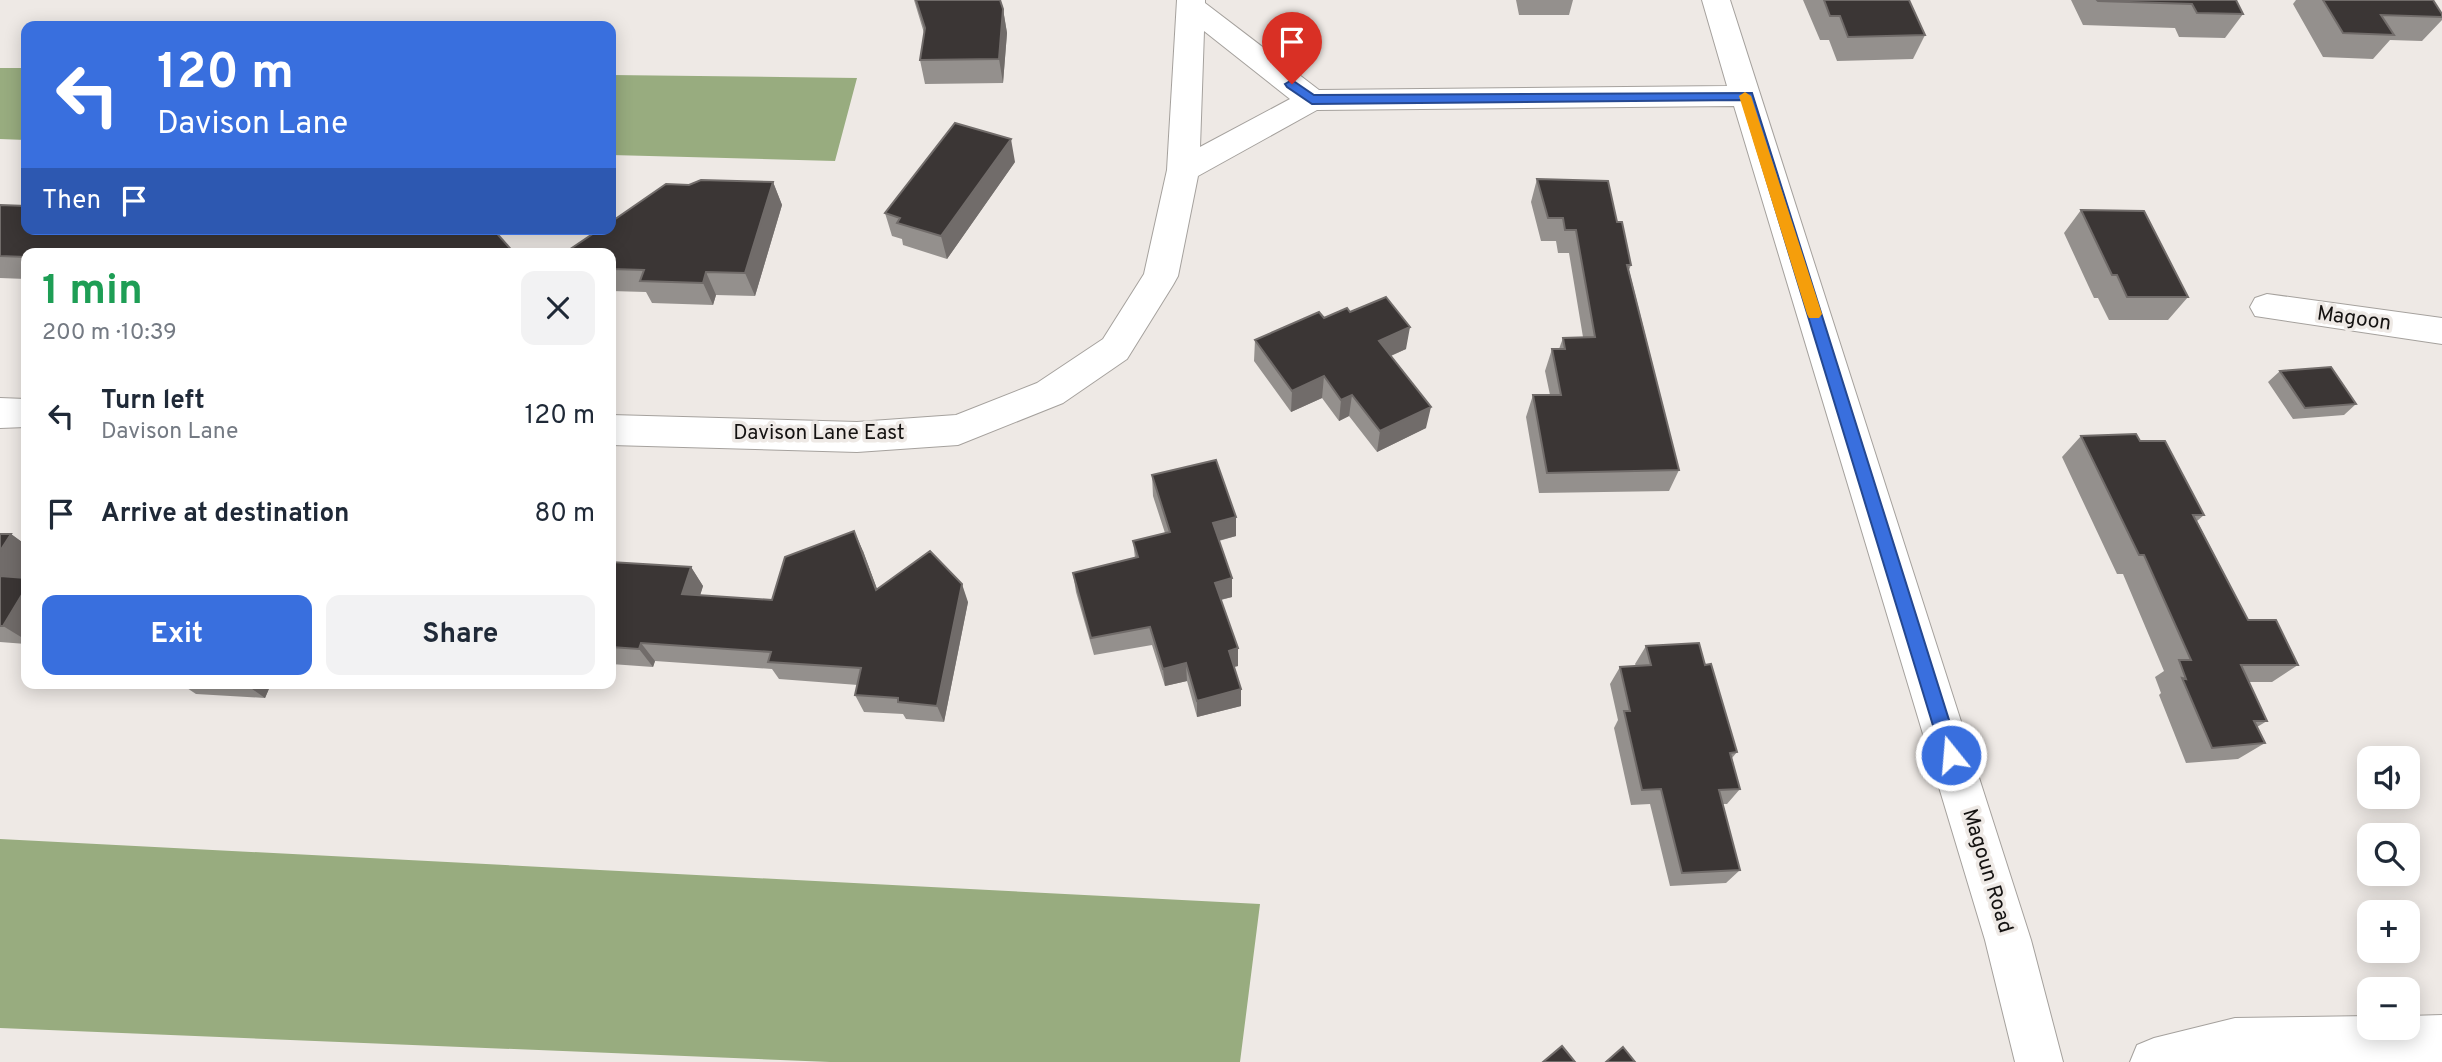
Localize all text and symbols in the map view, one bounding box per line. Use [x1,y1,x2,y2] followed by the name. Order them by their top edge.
[1262,12.0,1322,84] pin
[1273,23,1311,61] icon: arrive
[157,44,294,106] text: 120 m
[42,49,133,140] icon: left
[157,105,348,145] text: Davison Lane
[115,182,153,220] icon: arrive
[42,185,101,218] text: Then
[42,266,143,319] text: 1 min
[521,271,595,345] button: close
[2315,300,2393,338] street label: Magoon
[42,319,177,348] text: 200 m · 10:39
[101,385,205,418] text: Turn left
[42,397,80,435] icon: left
[525,400,595,433] text: 120 m
[101,418,239,447] text: Davison Lane
[733,420,905,447] street label: Davison Lane East
[42,495,80,533] icon: arrive
[101,498,349,531] text: Arrive at destination
[535,498,595,531] text: 80 m
[42,595,312,675] button: Exit
[326,595,595,675] button: Share
[1914,718,1988,792] position arrow
[2357,746,2420,1040] map controls
[2357,746,2420,809] button: sound
[1955,806,2019,936] street label: Magoun Road
[2357,823,2420,886] button: search
[2357,900,2420,963] button: +
[2357,977,2420,1040] button: −

